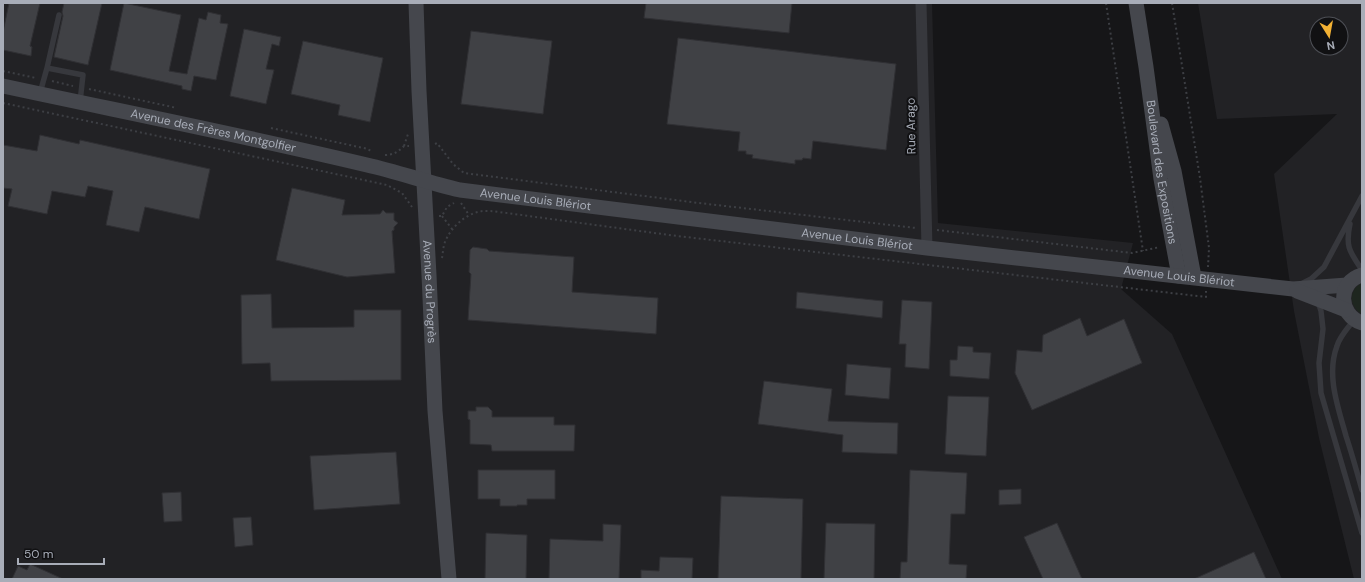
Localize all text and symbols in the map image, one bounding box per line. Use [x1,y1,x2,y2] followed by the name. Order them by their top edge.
[1309,16,1349,56] north arrow
[1326,38,1336,53] text: N
[903,98,919,154] street label: Rue Arago
[1143,99,1181,245] street label: Boulevard des Expositions
[129,105,298,156] street label: Avenue des Frères Montgolfier
[479,185,592,214] street label: Avenue Louis Blériot
[801,224,914,254] street label: Avenue Louis Blériot
[419,240,440,344] street label: Avenue du Progrès
[1123,262,1236,290] street label: Avenue Louis Blériot
[18,540,104,566] scale bar
[24,546,53,562] text: 50 m

